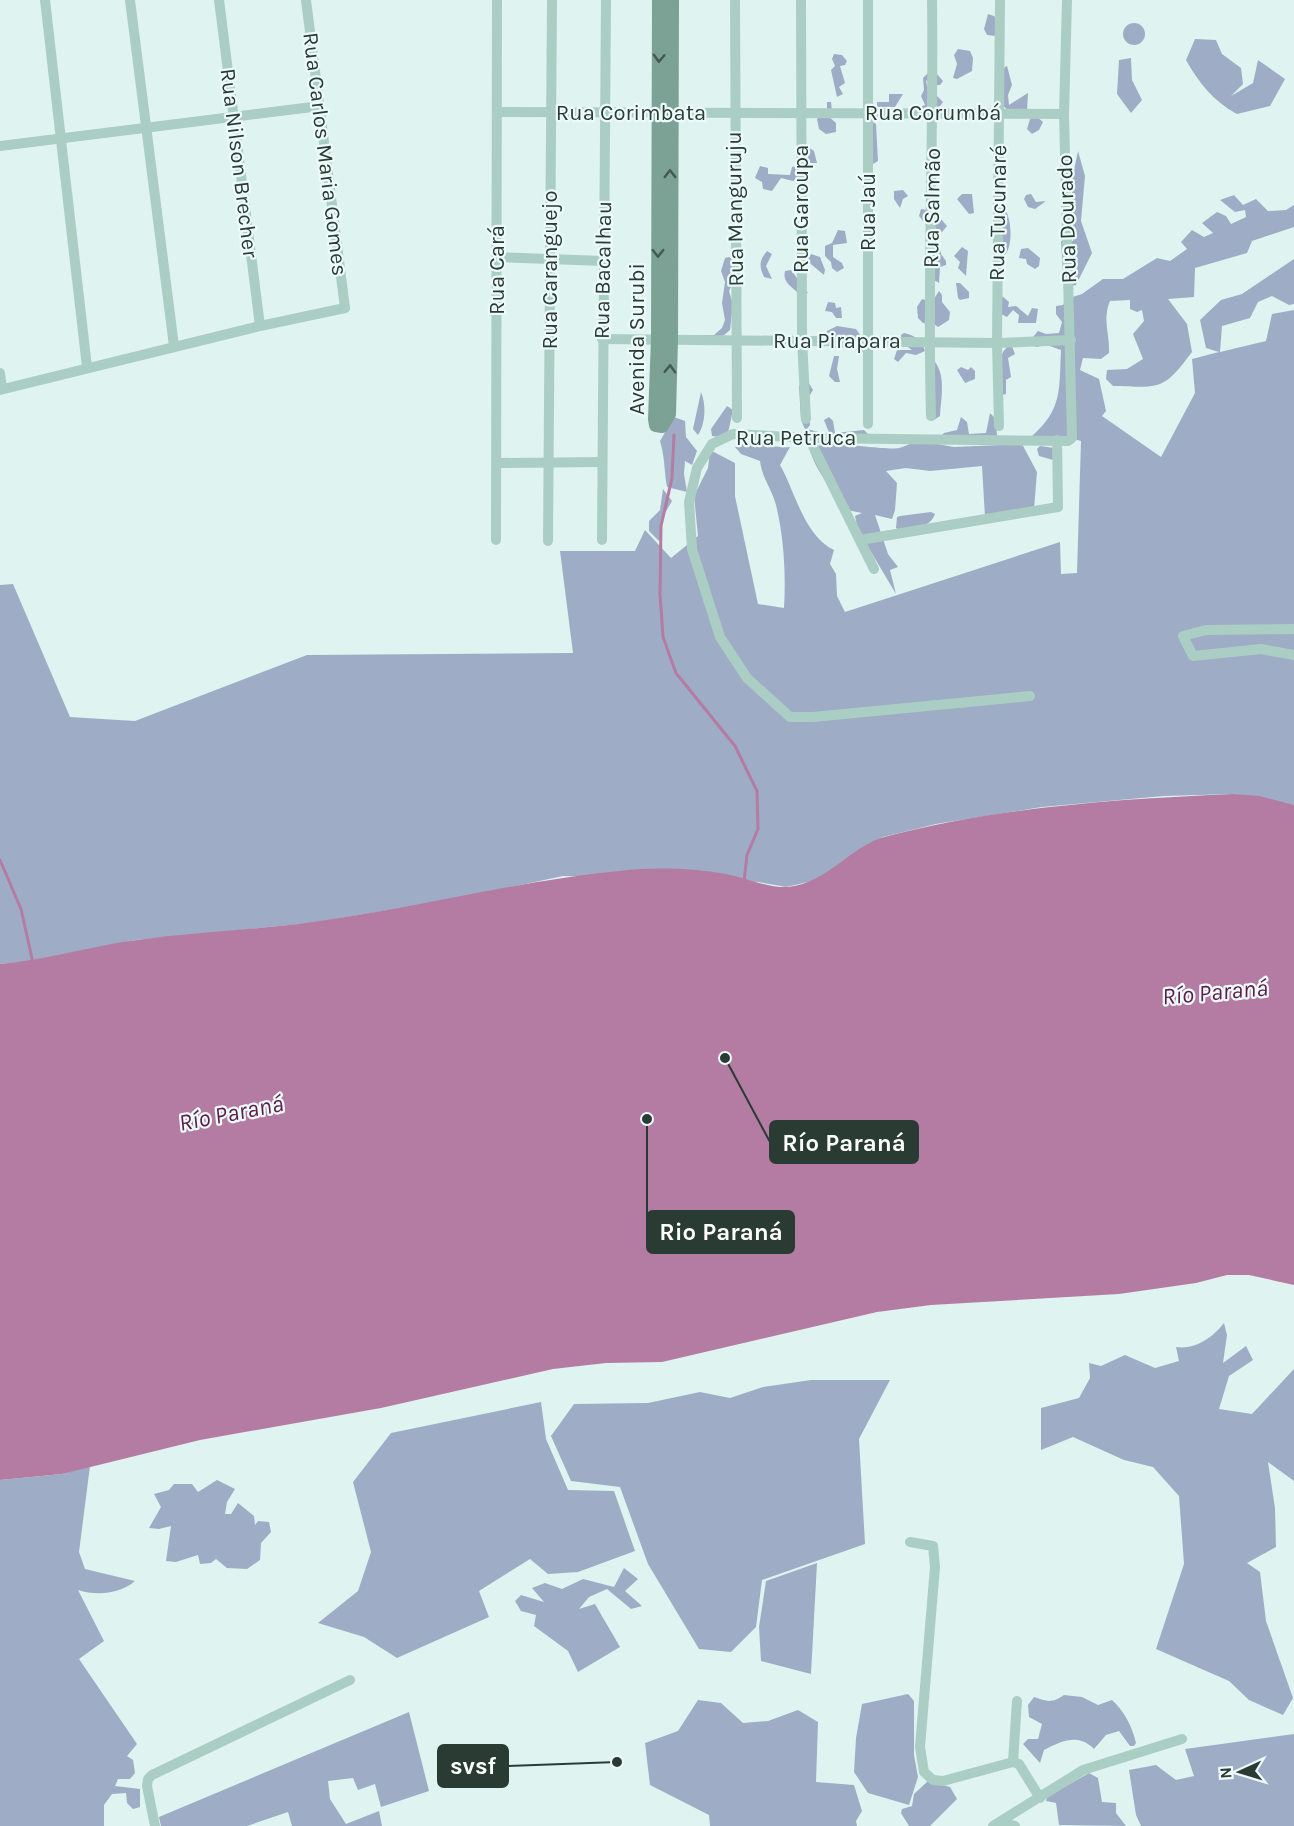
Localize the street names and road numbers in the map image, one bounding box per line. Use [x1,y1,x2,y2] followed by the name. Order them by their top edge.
[297,31,353,277] street label: Rua Carlos Maria Gomes
[214,67,264,259] street label: Rua Nilson Brecher
[556,100,706,126] street label: Rua Corimbata
[865,100,1001,126] street label: Rua Corumbá
[721,131,749,287] street label: Rua Manguruju
[788,145,814,273] street label: Rua Garoupa
[984,145,1012,281] street label: Rua Tucunaré
[918,148,946,268] street label: Rua Salmão
[1052,154,1082,284] street label: Rua Dourado
[855,173,881,251] street label: Rua Jaú
[537,190,563,350] street label: Rua Caranguejo
[589,201,617,339] street label: Rua Bacalhau
[484,225,510,315] street label: Rua Cará
[624,263,650,415] street label: Avenida Surubi
[773,328,901,354] street label: Rua Pirapara
[736,425,856,451] street label: Rua Petruca

